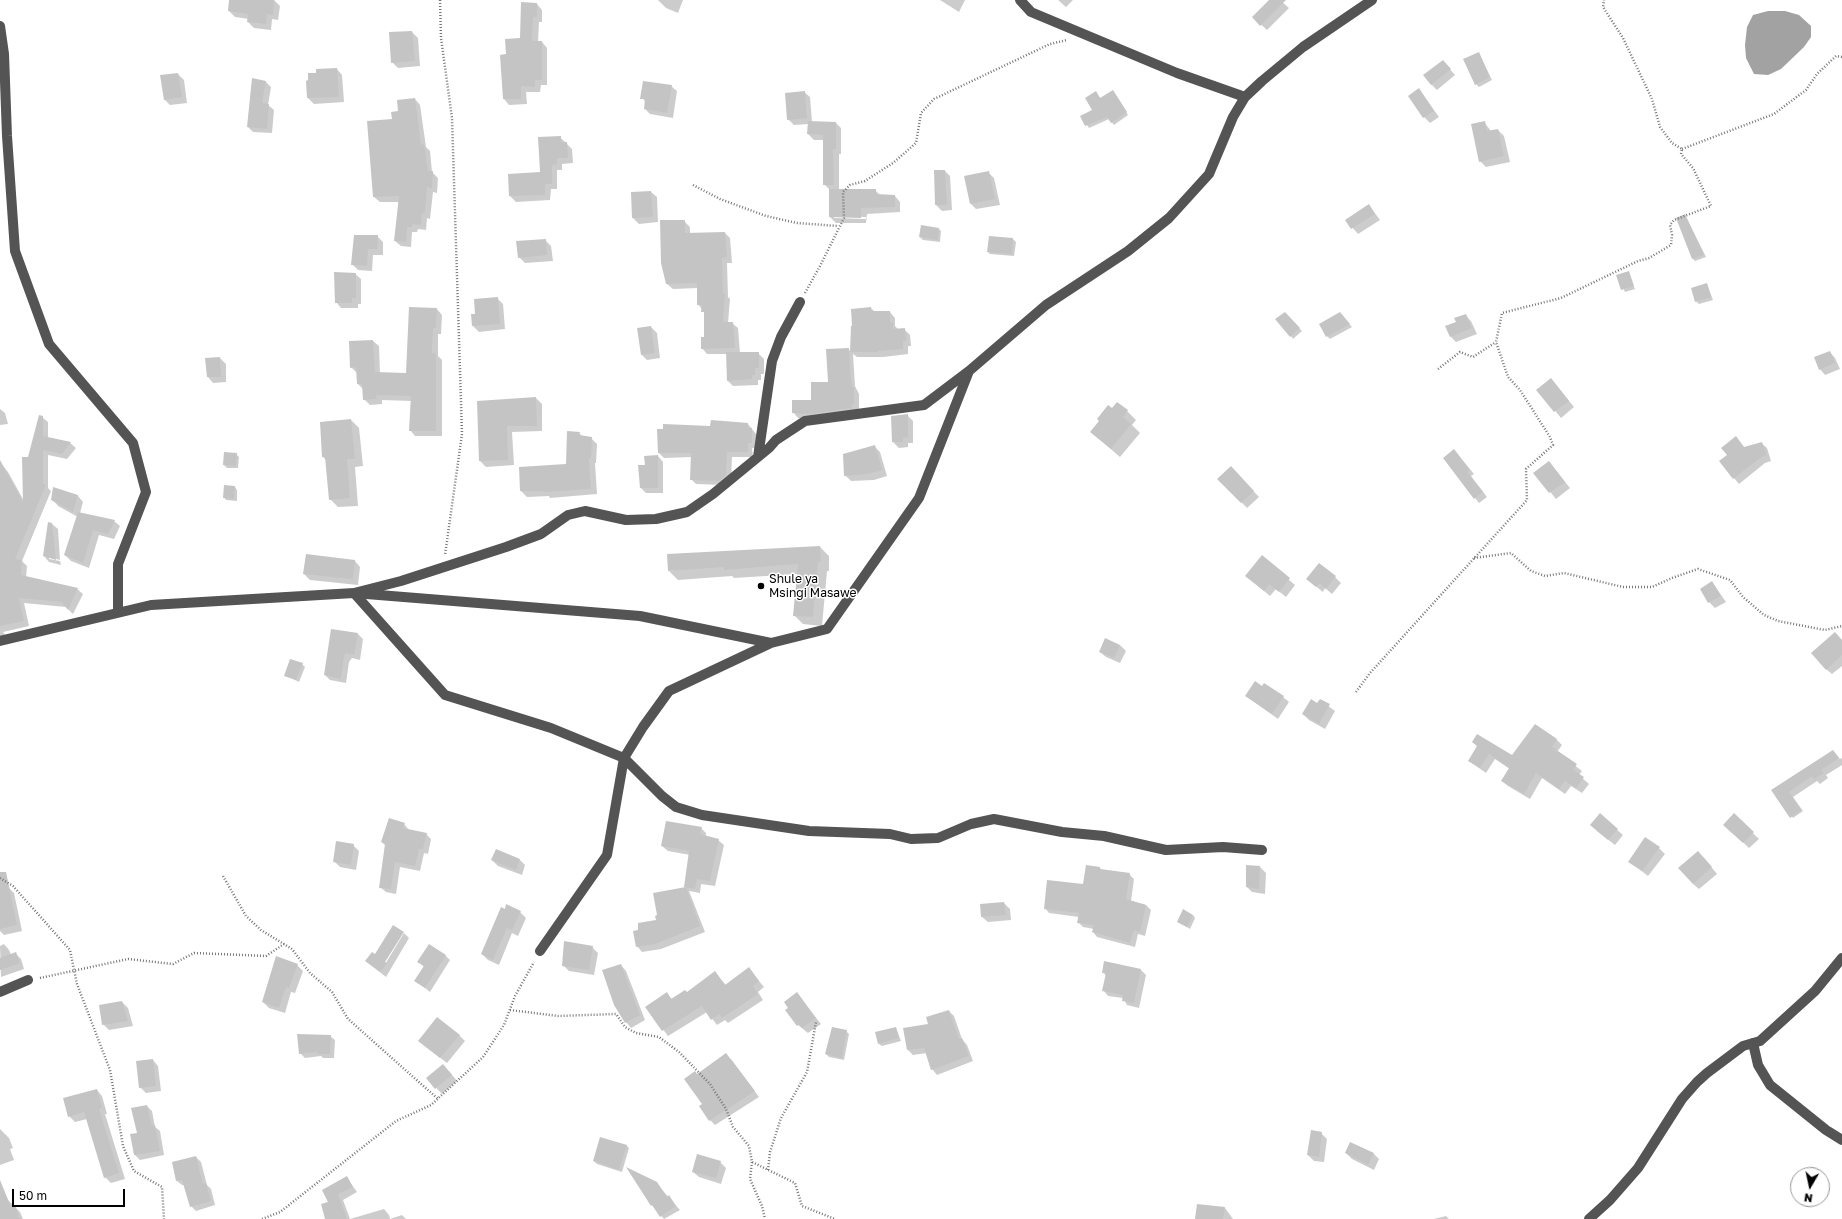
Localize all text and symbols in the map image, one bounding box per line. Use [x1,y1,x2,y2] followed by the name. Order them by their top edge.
[769,572,857,600] place label: Shule ya Msingi Masawe
[756,581,766,591] marker: Shule ya Msingi Masawe
[1790,1167,1830,1207] north arrow
[14,1181,127,1207] scale bar
[19,1188,47,1203] text: 50 m
[1803,1191,1813,1205] text: N

